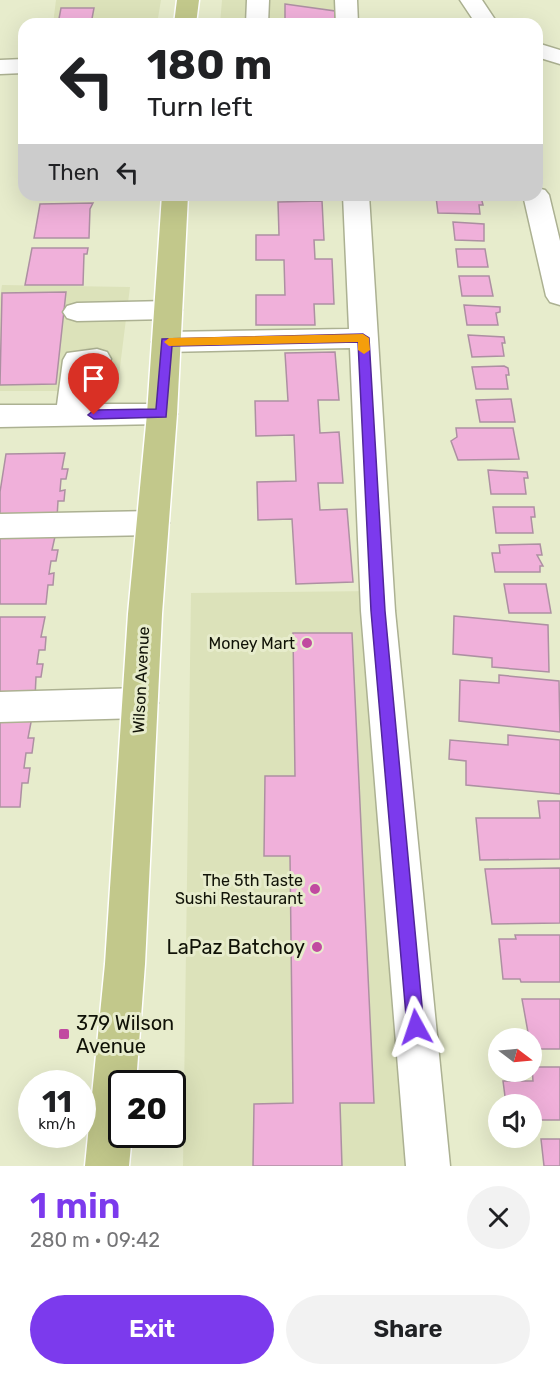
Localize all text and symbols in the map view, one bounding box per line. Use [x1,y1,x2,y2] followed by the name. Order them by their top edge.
[147,40,272,90] text: 180 m
[48,42,126,120] icon: left
[147,91,252,123] text: Turn left
[111,156,144,189] icon: left
[48,159,99,186] text: Then
[68,353,119,415] pin
[77,362,110,395] icon: arrive
[129,626,153,734] street label: Wilson Avenue
[209,634,295,653] place label: Money Mart
[300,636,314,650] marker: Money Mart
[175,871,303,908] place label: The 5th Taste Sushi Restaurant
[308,882,322,896] marker: The 5th Taste Sushi Restaurant
[166,935,305,959] place label: LaPaz Batchoy
[310,940,324,954] marker: LaPaz Batchoy
[384,995,448,1059] position arrow
[76,1011,174,1058] place label: 379 Wilson Avenue
[57,1027,71,1041] marker: 379 Wilson Avenue
[488,1028,542,1082] north arrow
[488,1028,542,1148] map controls
[108,1070,186,1148] speed limit sign: 20
[42,1084,72,1120] text: 11
[488,1094,542,1148] button: sound
[38,1115,76,1133] text: km/h
[30,1184,121,1227] text: 1 min
[467,1186,530,1249] button: close
[30,1228,160,1252] text: 280 m · 09:42
[30,1295,274,1364] button: Exit
[286,1295,530,1364] button: Share

